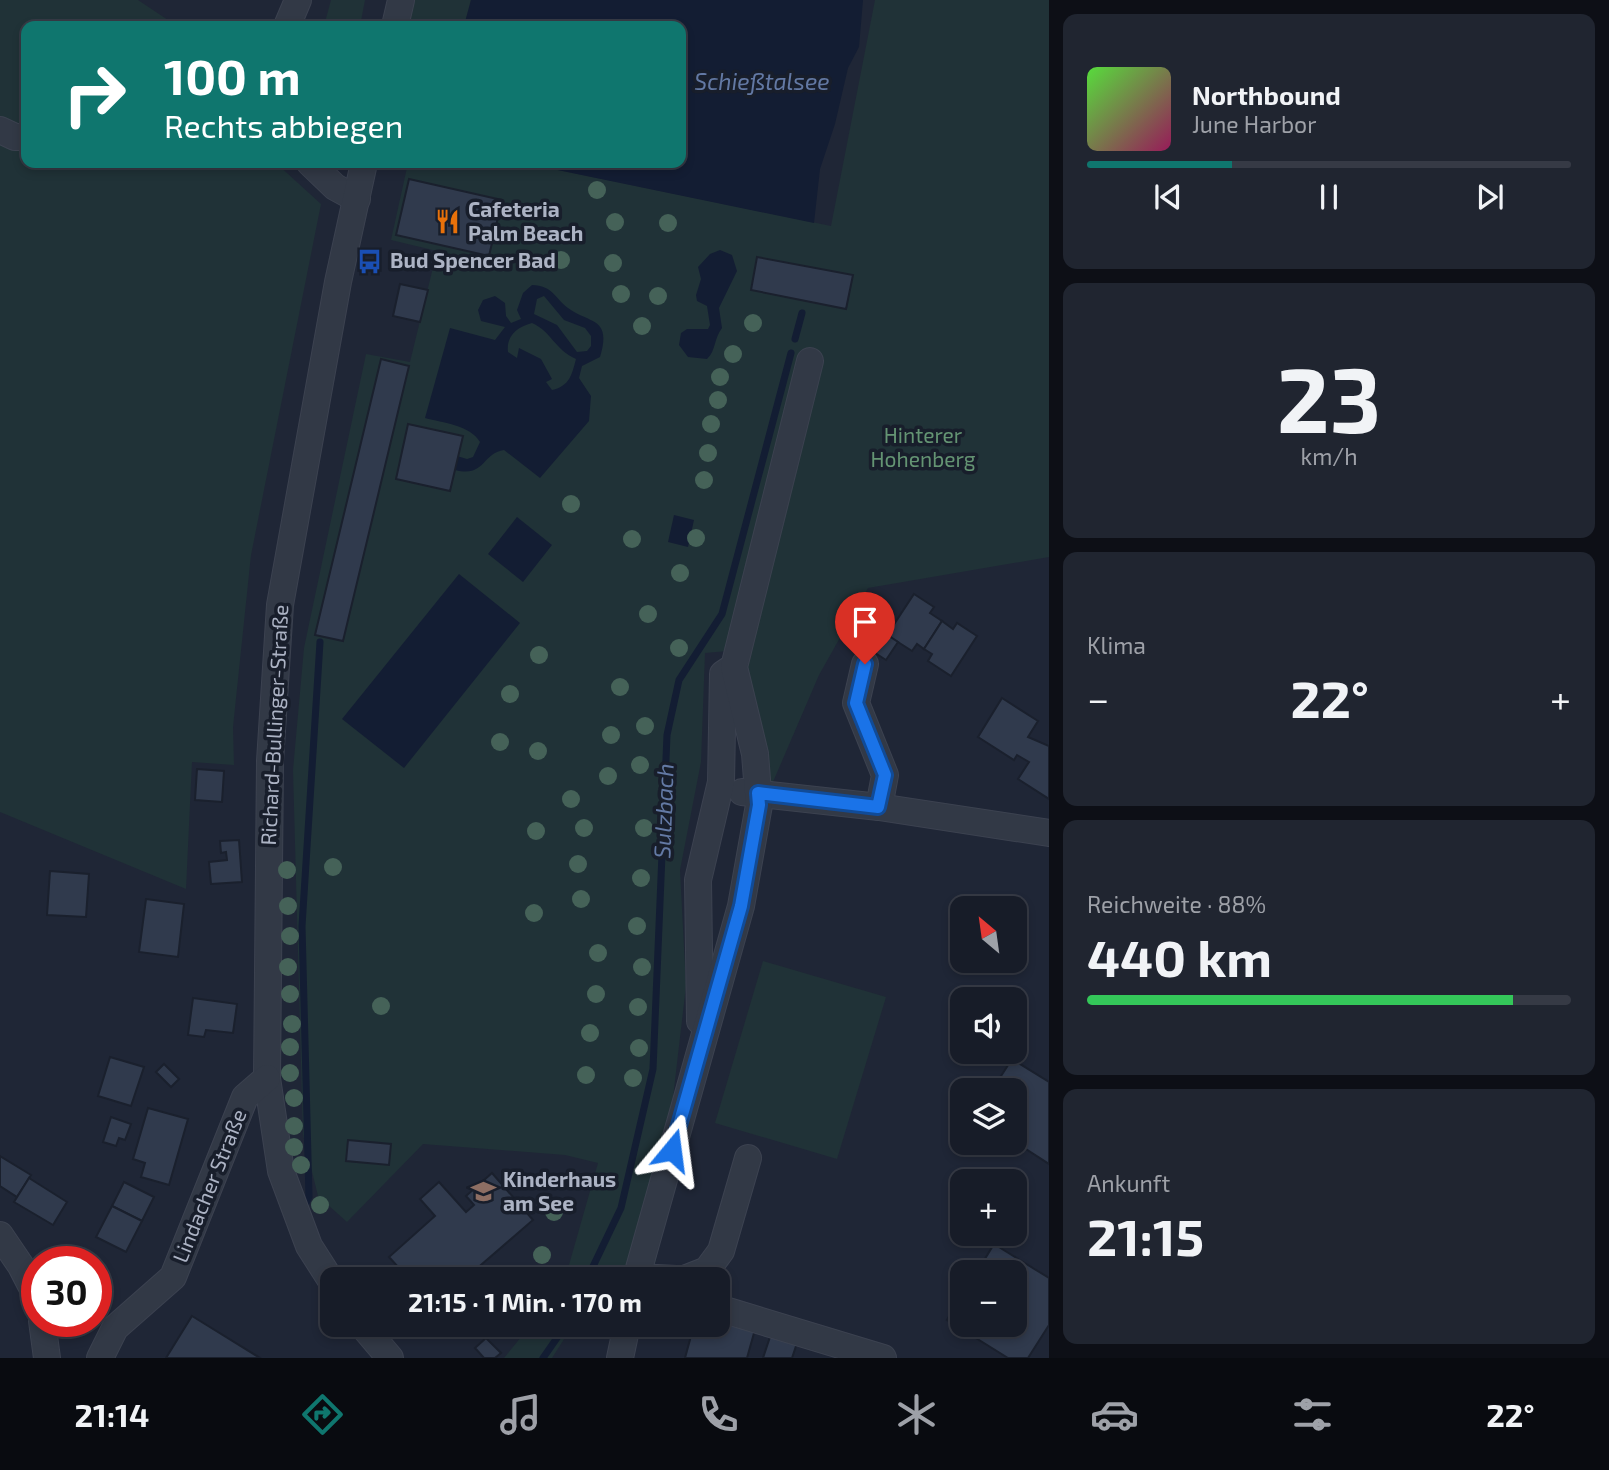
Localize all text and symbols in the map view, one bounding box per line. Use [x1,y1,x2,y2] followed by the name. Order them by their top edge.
[164,46,301,105] text: 100 m
[49,49,140,140] icon: right
[694,67,830,95] water label: Schießtalsee
[1192,79,1341,110] text: Northbound
[164,106,403,144] text: Rechts abbiegen
[1192,110,1316,138] text: June Harbor
[1149,178,1187,216] icon: previous
[1310,178,1348,216] icon: pause
[1471,178,1509,216] icon: next
[468,196,583,245] place label: Cafeteria Palm Beach
[434,208,462,236] restaurant icon: Cafeteria Palm Beach
[356,247,384,275] bus stop icon: Bud Spencer Bad
[390,247,556,272] place label: Bud Spencer Bad
[1277,342,1381,451] text: 23
[871,422,976,471] park label: Hinterer Hohenberg
[1300,442,1358,470] text: km/h
[835,592,895,664] pin
[846,603,884,641] icon: arrive
[255,604,292,846] street label: Richard-Bullinger-Straße
[1087,631,1146,659] text: Klima
[1290,666,1369,728] text: 22°
[1087,675,1109,721] text: −
[1550,675,1571,721] text: +
[647,763,679,859] water label: Sulzbach
[1087,890,1266,918] text: Reichweite · 88%
[950,896,1027,973] north arrow
[950,896,1027,1337] map controls
[1087,925,1272,987] text: 440 km
[950,987,1027,1064] button: sound
[950,1078,1027,1155] button: layers
[166,1105,251,1266] street label: Lindacher Straße
[635,1113,709,1187] position arrow
[503,1166,616,1215] place label: Kinderhaus am See
[950,1169,1027,1246] button: +
[1087,1169,1170,1197] text: Ankunft
[469,1178,497,1206] school or university icon: Kinderhaus am See
[1087,1204,1204,1266] text: 21:15
[21,1246,112,1337] speed limit sign: 30
[950,1260,1027,1337] button: −
[408,1286,642,1317] text: 21:15 · 1 Min. · 170 m
[298,1390,347,1439] icon: directions
[496,1390,545,1439] icon: music
[694,1390,743,1439] icon: phone
[892,1390,941,1439] icon: climate
[1090,1390,1139,1439] icon: car
[1288,1390,1337,1439] icon: filters
[74,1395,149,1433] text: 21:14
[1486,1395,1534,1433] text: 22°

